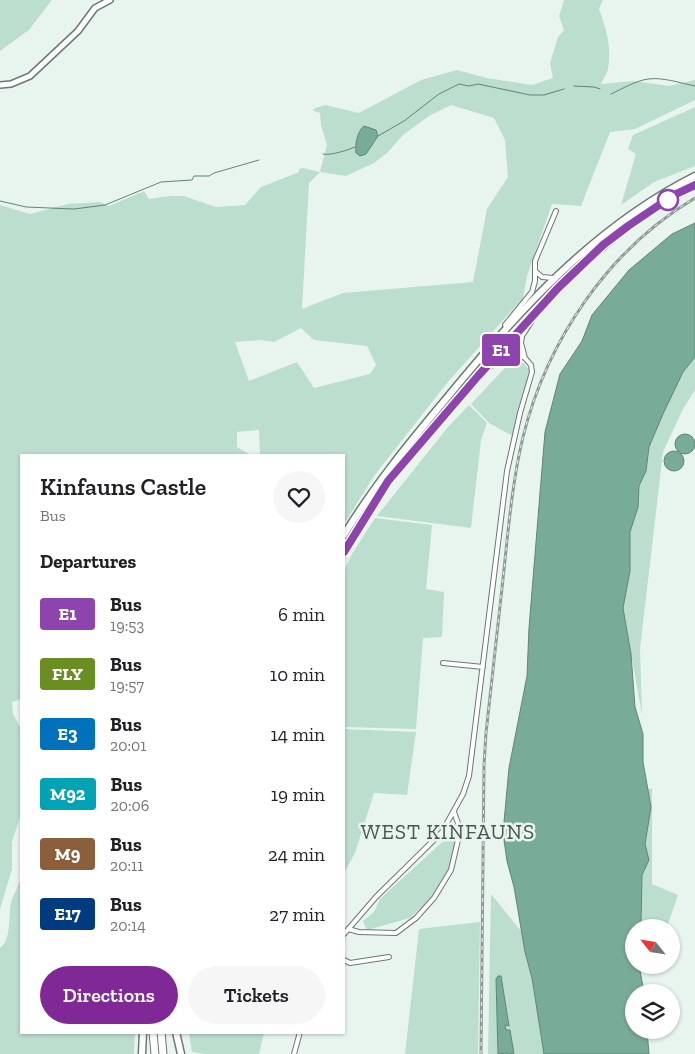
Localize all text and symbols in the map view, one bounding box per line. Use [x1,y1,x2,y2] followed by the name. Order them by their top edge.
[657,189,679,211] unlabelled marker
[478,334,524,366] line badge: E1
[492,339,510,361] text: E1
[273,471,325,523] button: heart
[40,472,206,501] text: Kinfauns Castle
[40,506,66,525] text: Bus
[40,550,136,573] text: Departures
[110,593,142,616] text: Bus
[59,603,76,625] text: E1
[278,603,325,626] text: 6 min
[110,616,144,635] text: 19:53
[110,653,142,676] text: Bus
[52,663,83,685] text: FLY
[270,663,325,686] text: 10 min
[110,676,144,695] text: 19:57
[110,713,142,736] text: Bus
[57,723,78,745] text: E3
[271,723,325,746] text: 14 min
[110,736,146,755] text: 20:01
[111,773,142,796] text: Bus
[50,783,86,805] text: M92
[271,783,325,806] text: 19 min
[111,796,149,815] text: 20:06
[361,819,535,844] district label: WEST KINFAUNS
[110,833,142,856] text: Bus
[55,843,80,865] text: M9
[268,843,325,866] text: 24 min
[110,856,143,875] text: 20:11
[110,893,142,916] text: Bus
[54,903,81,925] text: E17
[269,903,325,926] text: 27 min
[110,916,146,935] text: 20:14
[625,919,680,974] north arrow
[625,919,680,1039] map controls
[40,966,178,1024] button: Directions
[188,966,325,1024] button: Tickets
[625,984,680,1039] button: layers

